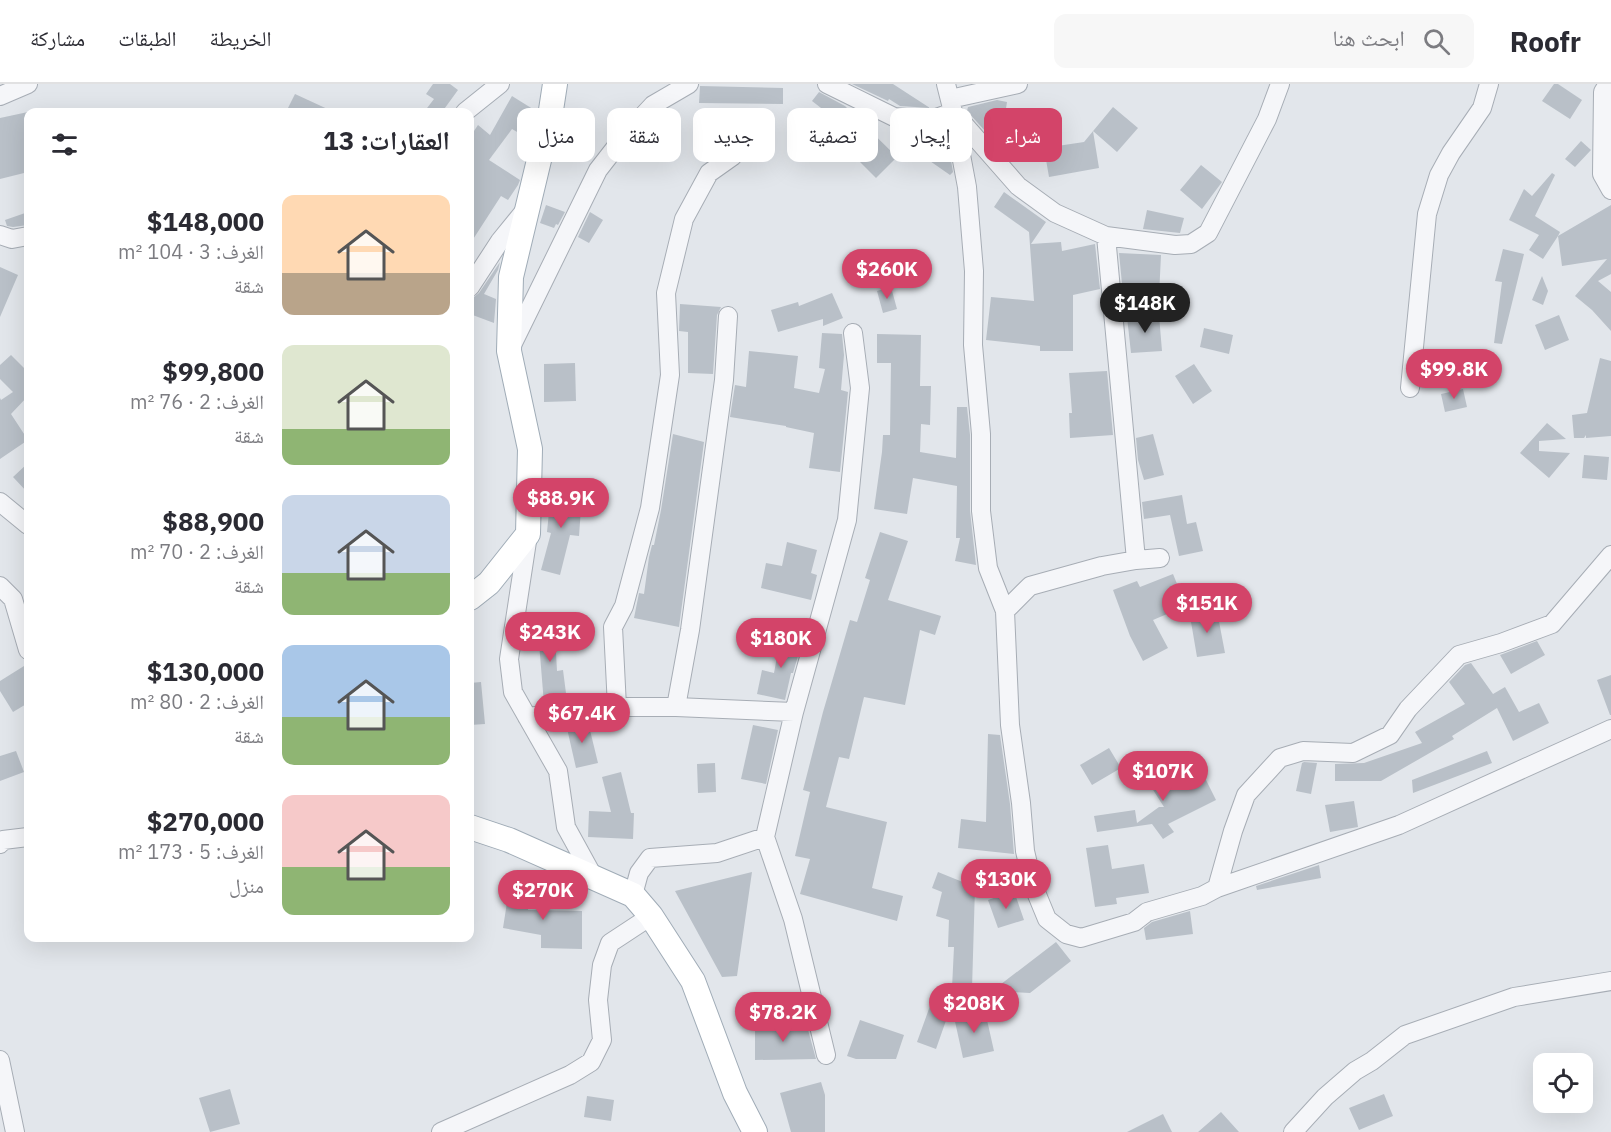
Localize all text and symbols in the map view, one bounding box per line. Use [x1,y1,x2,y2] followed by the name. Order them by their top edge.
[1054,14,1474,68] search box
[1332,23,1405,52] text: ابحث هنا
[1510,23,1581,60] text: Roofr
[30,24,85,52] text: مشاركة
[118,24,177,52] text: الطبقات
[210,24,271,52] text: الخريطة
[1420,25,1453,58] icon: search
[517,108,595,162] chip: منزل
[607,108,681,162] chip: شقة
[693,108,775,162] chip: جديد
[787,108,878,162] chip: تصفية
[890,108,972,162] chip: إيجار
[984,108,1062,162] chip: شراء
[323,123,450,157] text: العقارات: 13
[48,128,81,161] icon: filters
[147,204,264,238] text: $148,000
[330,219,402,291] icon: home
[118,238,264,265] text: الغرف: 3 · 104 m²
[845,249,929,300] pin: $260K
[856,255,918,282] text: $260K
[234,272,264,299] text: شقة
[1103,283,1187,334] pin: $148K
[1114,289,1176,316] text: $148K
[1405,349,1503,400] pin: $99.8K
[162,354,264,388] text: $99,800
[1420,355,1488,382] text: $99.8K
[330,369,402,441] icon: home
[130,388,264,415] text: الغرف: 2 · 76 m²
[234,422,264,449] text: شقة
[512,478,610,529] pin: $88.9K
[527,484,595,511] text: $88.9K
[162,504,264,538] text: $88,900
[330,519,402,591] icon: home
[130,538,264,565] text: الغرف: 2 · 70 m²
[234,572,264,599] text: شقة
[1165,583,1249,634] pin: $151K
[1176,589,1238,616] text: $151K
[508,612,592,663] pin: $243K
[519,618,581,645] text: $243K
[739,618,823,669] pin: $180K
[750,624,812,651] text: $180K
[147,654,264,688] text: $130,000
[330,669,402,741] icon: home
[130,688,264,715] text: الغرف: 2 · 80 m²
[533,693,631,744] pin: $67.4K
[548,699,616,726] text: $67.4K
[234,722,264,749] text: شقة
[1121,751,1205,802] pin: $107K
[1132,757,1194,784] text: $107K
[147,804,264,838] text: $270,000
[330,819,402,891] icon: home
[118,838,264,865] text: الغرف: 5 · 173 m²
[964,859,1048,910] pin: $130K
[975,865,1037,892] text: $130K
[501,870,585,921] pin: $270K
[229,872,264,899] text: منزل
[512,876,574,903] text: $270K
[932,983,1016,1034] pin: $208K
[943,989,1005,1016] text: $208K
[734,992,832,1043] pin: $78.2K
[749,998,817,1025] text: $78.2K
[1533,1053,1593,1113] map controls
[1533,1053,1593,1113] button: locate

